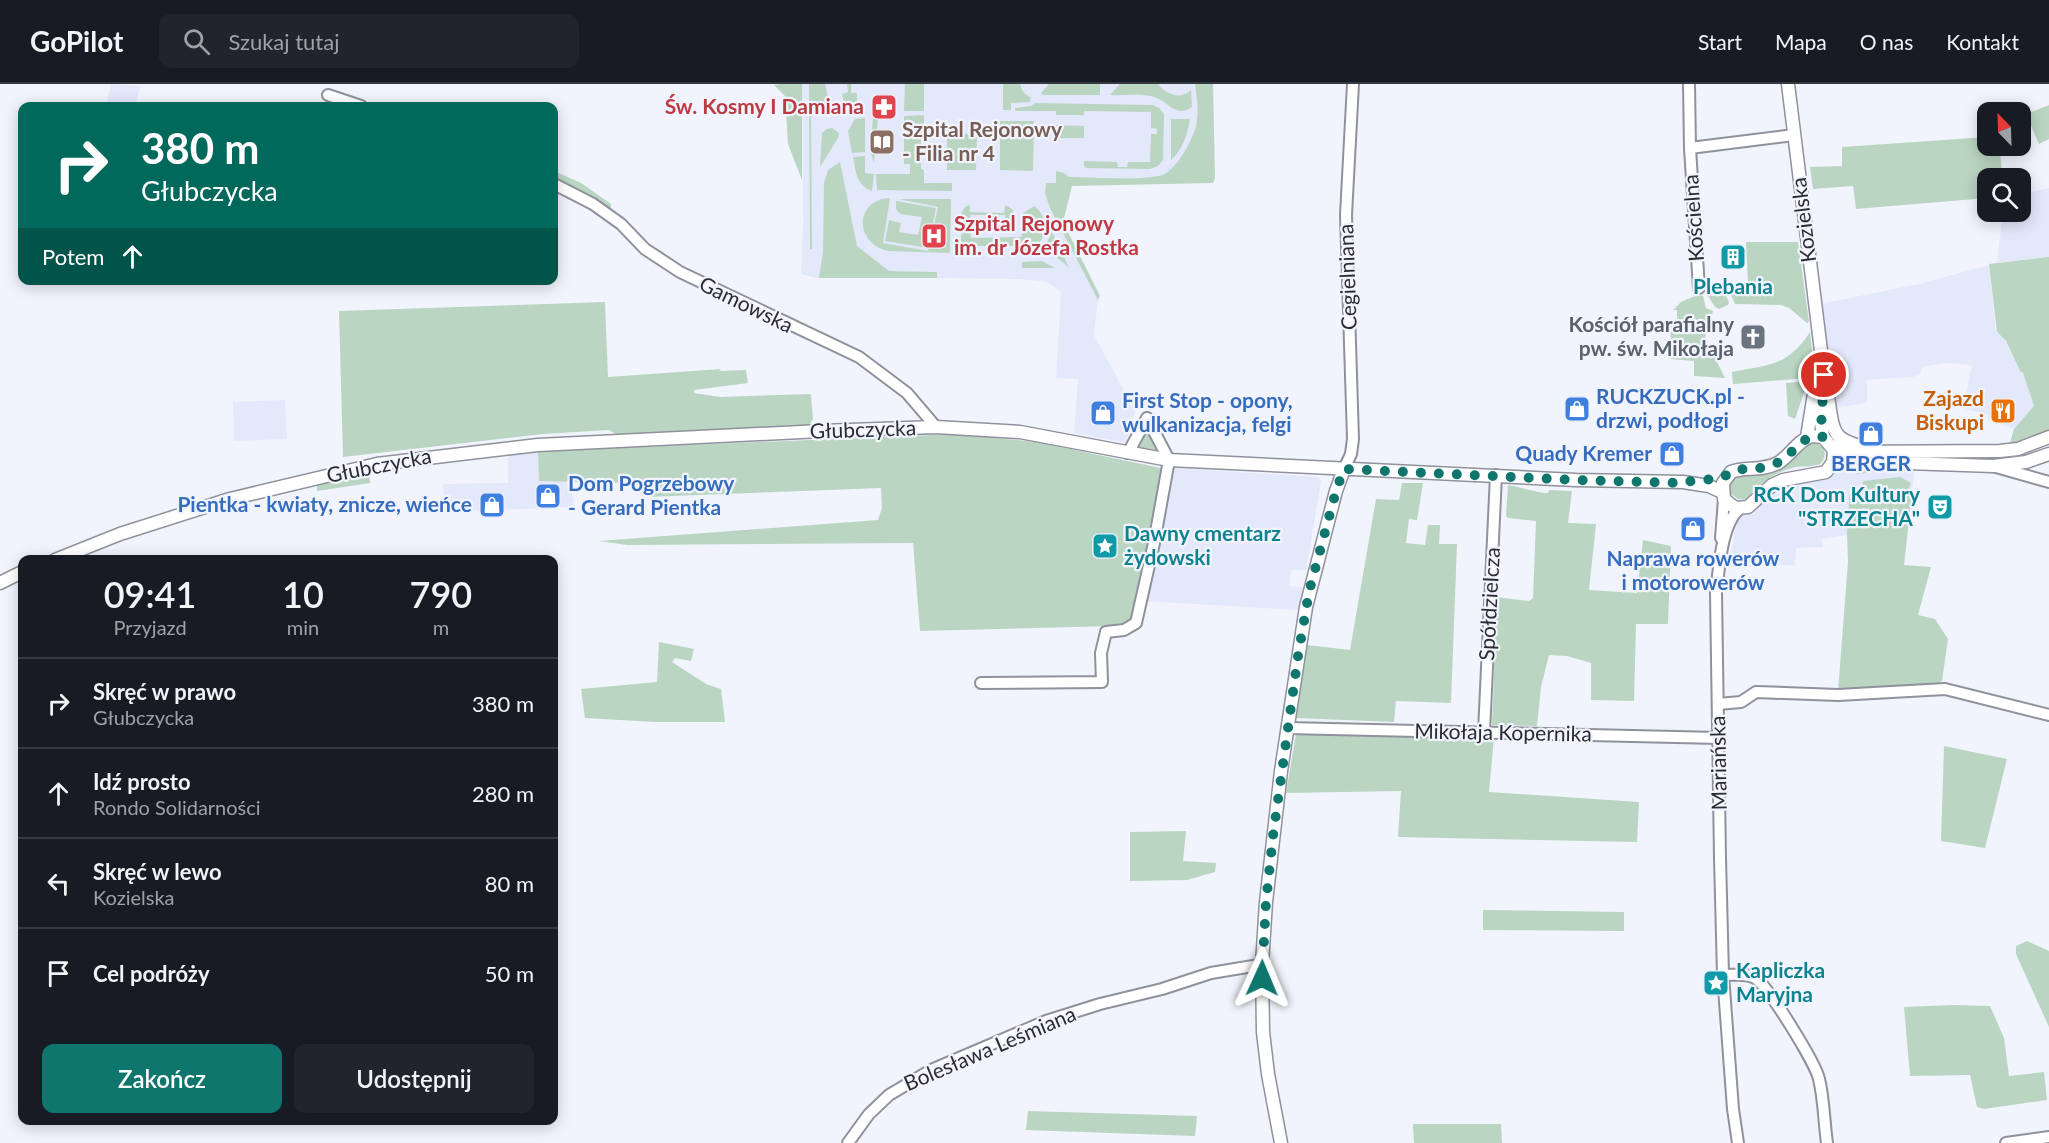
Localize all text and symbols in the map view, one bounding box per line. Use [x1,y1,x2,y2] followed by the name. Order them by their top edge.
[159,14,579,68] search box
[30,24,123,58] text: GoPilot
[180,25,213,58] icon: search
[228,28,339,55] text: Szukaj tutaj
[1698,29,1742,54] text: Start
[1775,29,1827,54] text: Mapa
[1860,29,1913,54] text: O nas
[1946,29,2019,54] text: Kontakt
[869,92,899,122] pharmacy icon: Św. Kosmy I Damiana
[665,93,864,118] place label: Św. Kosmy I Damiana
[1977,102,2031,156] north arrow
[1977,102,2031,222] map controls
[902,116,1063,165] place label: Szpital Rejonowy - Filia nr 4
[141,123,259,173] text: 380 m
[42,126,120,204] icon: right
[867,127,897,157] library icon: Szpital Rejonowy - Filia nr 4
[1977,168,2031,222] button: search
[141,174,278,207] text: Głubczycka
[1677,174,1708,263] street label: Kościelna
[1785,176,1820,264] street label: Kozielska
[954,210,1139,259] place label: Szpital Rejonowy im. dr Józefa Rostka
[919,221,949,251] hospital icon: Szpital Rejonowy im. dr Józefa Rostka
[1332,224,1361,331] street label: Cegielniana
[116,240,149,273] icon: ahead
[1718,242,1748,272] building icon: Plebania
[42,243,104,270] text: Potem
[696,270,798,337] street label: Gamowska
[1693,273,1773,298] place label: Plebania
[1569,311,1735,360] place label: Kościół parafialny pw. św. Mikołaja
[1738,322,1768,352] church icon: Kościół parafialny pw. św. Mikołaja
[1798,349,1849,400] pin
[1807,358,1840,391] icon: arrive
[1596,383,1745,432] place label: RUCKZUCK.pl - drzwi, podłogi
[1915,385,1984,434] place label: Zajazd Biskupi
[1122,387,1293,436] place label: First Stop - opony, wulkanizacja, felgi
[1562,394,1592,424] shop icon: RUCKZUCK.pl - drzwi, podłogi
[1988,396,2018,426] restaurant icon: Zajazd Biskupi
[1088,398,1118,428] shop icon: First Stop - opony, wulkanizacja, felgi
[809,414,917,443] street label: Głubczycka
[1856,419,1886,449] shop icon: BERGER
[1657,439,1687,469] shop icon: Quady Kremer
[1515,440,1652,465] place label: Quady Kremer
[324,442,433,487] street label: Głubczycka
[1831,450,1912,475] place label: BERGER
[568,470,735,519] place label: Dom Pogrzebowy - Gerard Pientka
[533,481,563,511] shop icon: Dom Pogrzebowy - Gerard Pientka
[1753,481,1921,530] place label: RCK Dom Kultury "STRZECHA"
[477,490,507,520] shop icon: Pientka - kwiaty, znicze, wieńce
[177,491,472,516] place label: Pientka - kwiaty, znicze, wieńce
[1925,492,1955,522] theatre icon: RCK Dom Kultury "STRZECHA"
[1678,514,1708,544] shop icon: Naprawa rowerów i motorowerów
[1124,520,1281,569] place label: Dawny cmentarz żydowski
[1090,531,1120,561] place icon: Dawny cmentarz żydowski
[1607,545,1780,594] place label: Naprawa rowerów i motorowerów
[1473,547,1504,661] street label: Spółdzielcza
[104,572,196,616] text: 09:41
[282,572,324,616] text: 10
[410,572,472,616] text: 790
[113,615,187,639] text: Przyjazd
[287,615,319,639] text: min
[433,615,449,639] text: m
[93,678,236,705] text: Skręć w prawo
[42,687,75,720] icon: right
[472,690,534,717] text: 380 m
[93,705,194,729] text: Głubczycka
[1704,715,1731,811] street label: Mariańska
[1414,717,1592,746] street label: Mikołaja Kopernika
[93,768,191,795] text: Idź prosto
[42,777,75,810] icon: ahead
[472,780,534,807] text: 280 m
[93,795,261,819] text: Rondo Solidarności
[93,858,222,885] text: Skręć w lewo
[42,867,75,900] icon: left
[485,870,534,897] text: 80 m
[93,885,175,909] text: Kozielska
[1230,946,1294,1010] position arrow
[42,957,75,990] icon: arrive
[1736,957,1825,1006] place label: Kapliczka Maryjna
[93,960,210,987] text: Cel podróży
[485,960,534,987] text: 50 m
[1701,968,1731,998] place icon: Kapliczka Maryjna
[900,1000,1079,1095] street label: Bolesława Leśmiana
[42,1044,282,1113] button: Zakończ
[294,1044,534,1113] button: Udostępnij

